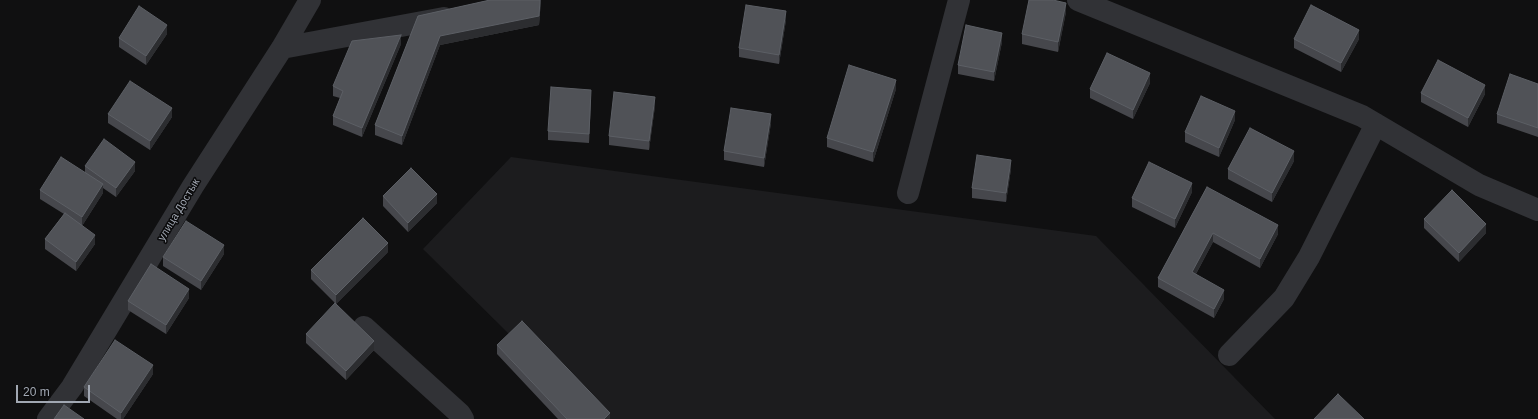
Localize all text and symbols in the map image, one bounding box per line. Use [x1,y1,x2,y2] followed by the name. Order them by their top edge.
[155,176,203,244] street label: улица Достык
[18,377,92,403] scale bar
[23,385,50,399] text: 20 m

